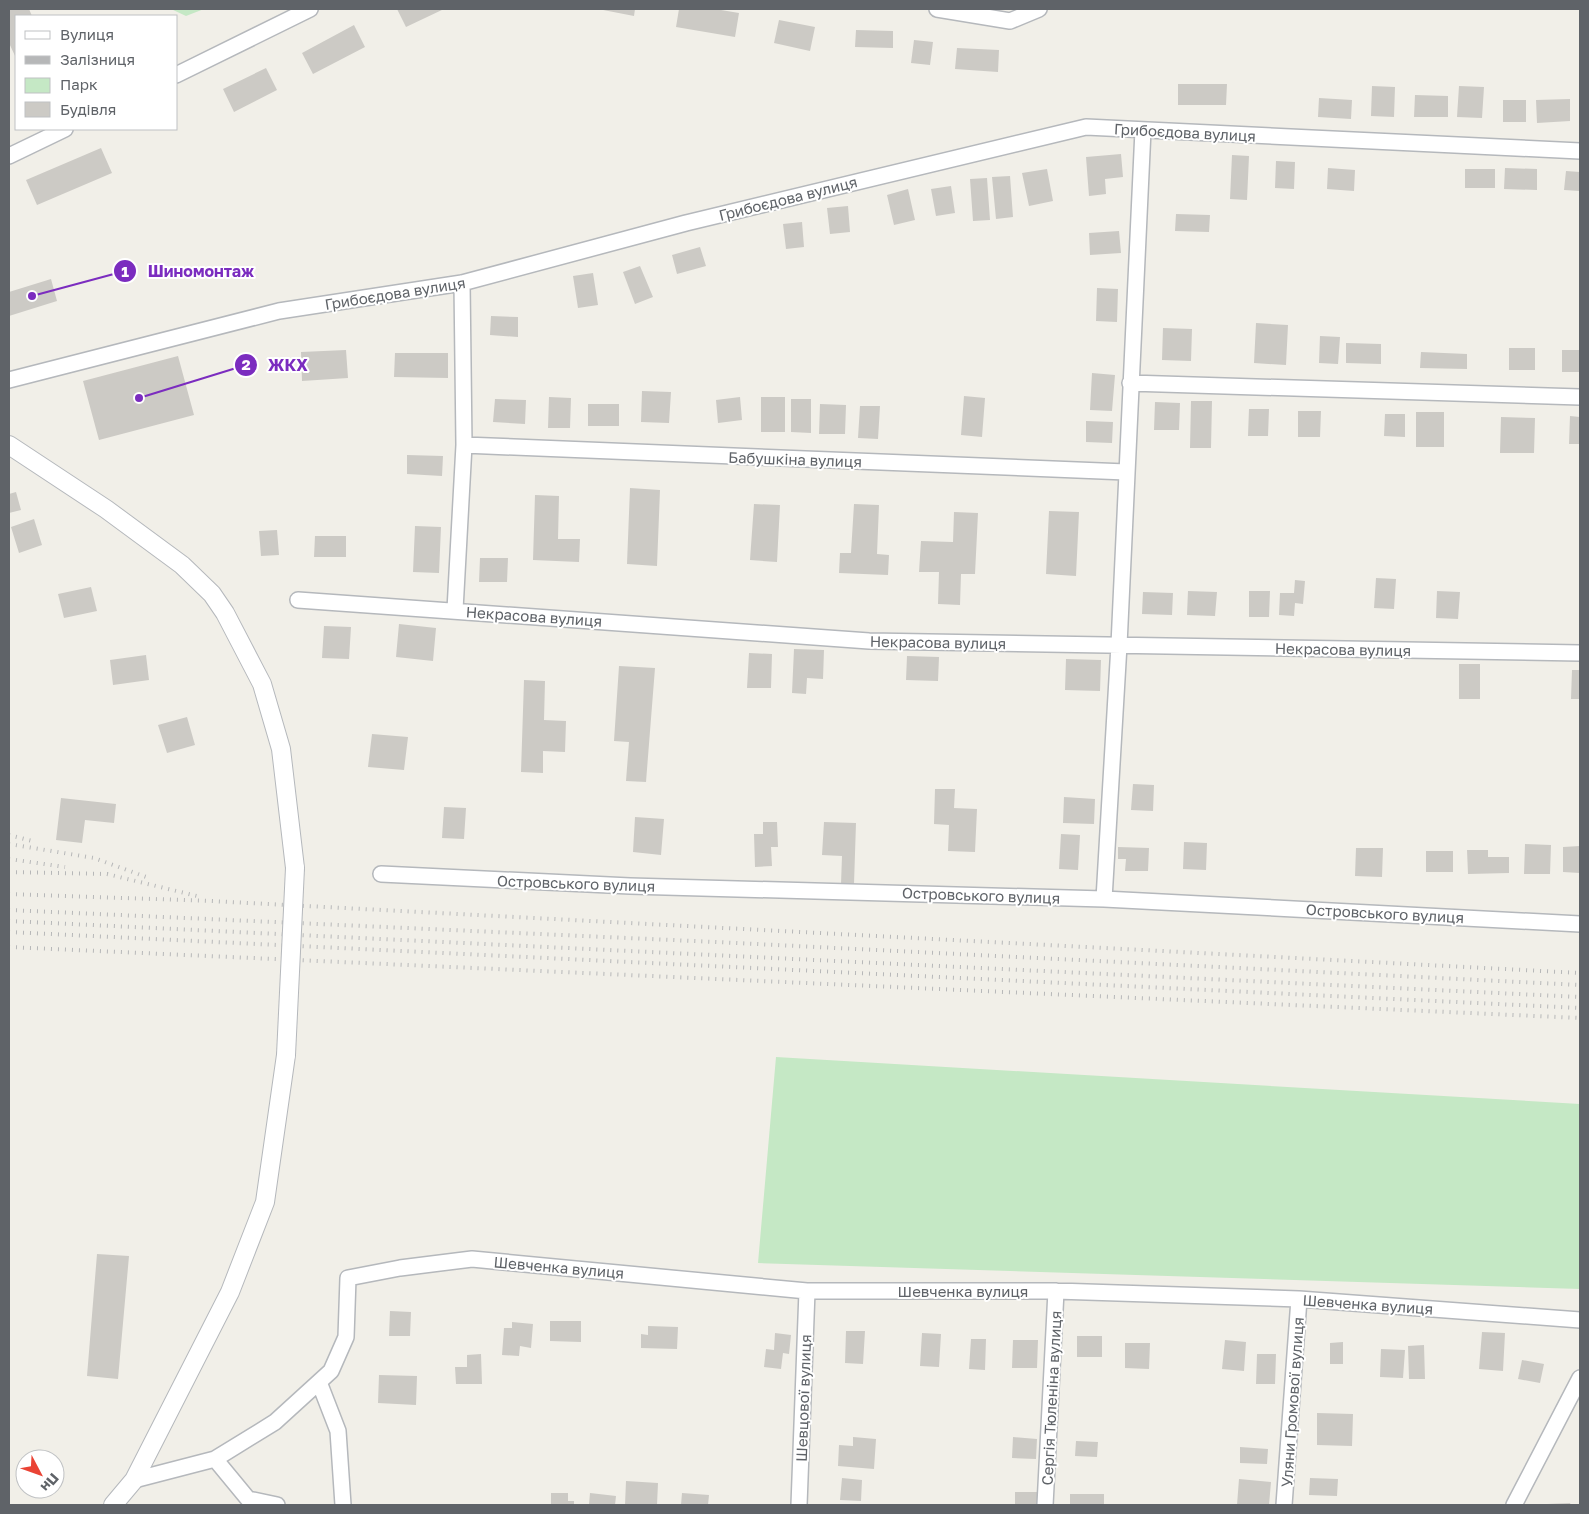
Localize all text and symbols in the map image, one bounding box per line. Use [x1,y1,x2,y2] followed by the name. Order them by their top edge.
[15,15,178,130] legend
[60,25,114,43] text: Вулиця
[60,50,135,68] text: Залізниця
[60,75,98,93] text: Парк
[60,100,116,118] text: Будівля
[1114,119,1256,145] street label: Грибоєдова вулиця
[717,172,859,224] street label: Грибоєдова вулиця
[112,256,264,287] callout: Шиномонтаж
[148,261,254,281] text: Шиномонтаж
[121,262,129,280] text: 1
[323,273,467,313] street label: Грибоєдова вулиця
[233,349,318,380] callout: ЖКХ
[241,355,251,373] text: 2
[268,355,308,375] text: ЖКХ
[728,448,862,470] street label: Бабушкіна вулиця
[465,602,603,630] street label: Некрасова вулиця
[870,632,1006,652] street label: Некрасова вулиця
[1275,639,1411,659] street label: Некрасова вулиця
[497,871,655,895] street label: Островського вулиця
[902,883,1060,907] street label: Островського вулиця
[1305,900,1465,926] street label: Островського вулиця
[493,1252,625,1282] street label: Шевченка вулиця
[898,1282,1028,1300] street label: Шевченка вулиця
[1302,1290,1434,1318] street label: Шевченка вулиця
[1037,1310,1065,1486] street label: Сергія Тюленіна вулиця
[1277,1316,1307,1488] street label: Уляни Громової вулиця
[792,1334,814,1462] street label: Шевцової вулиця
[15,1449,65,1499] north arrow
[38,1470,63,1496] text: Пн

